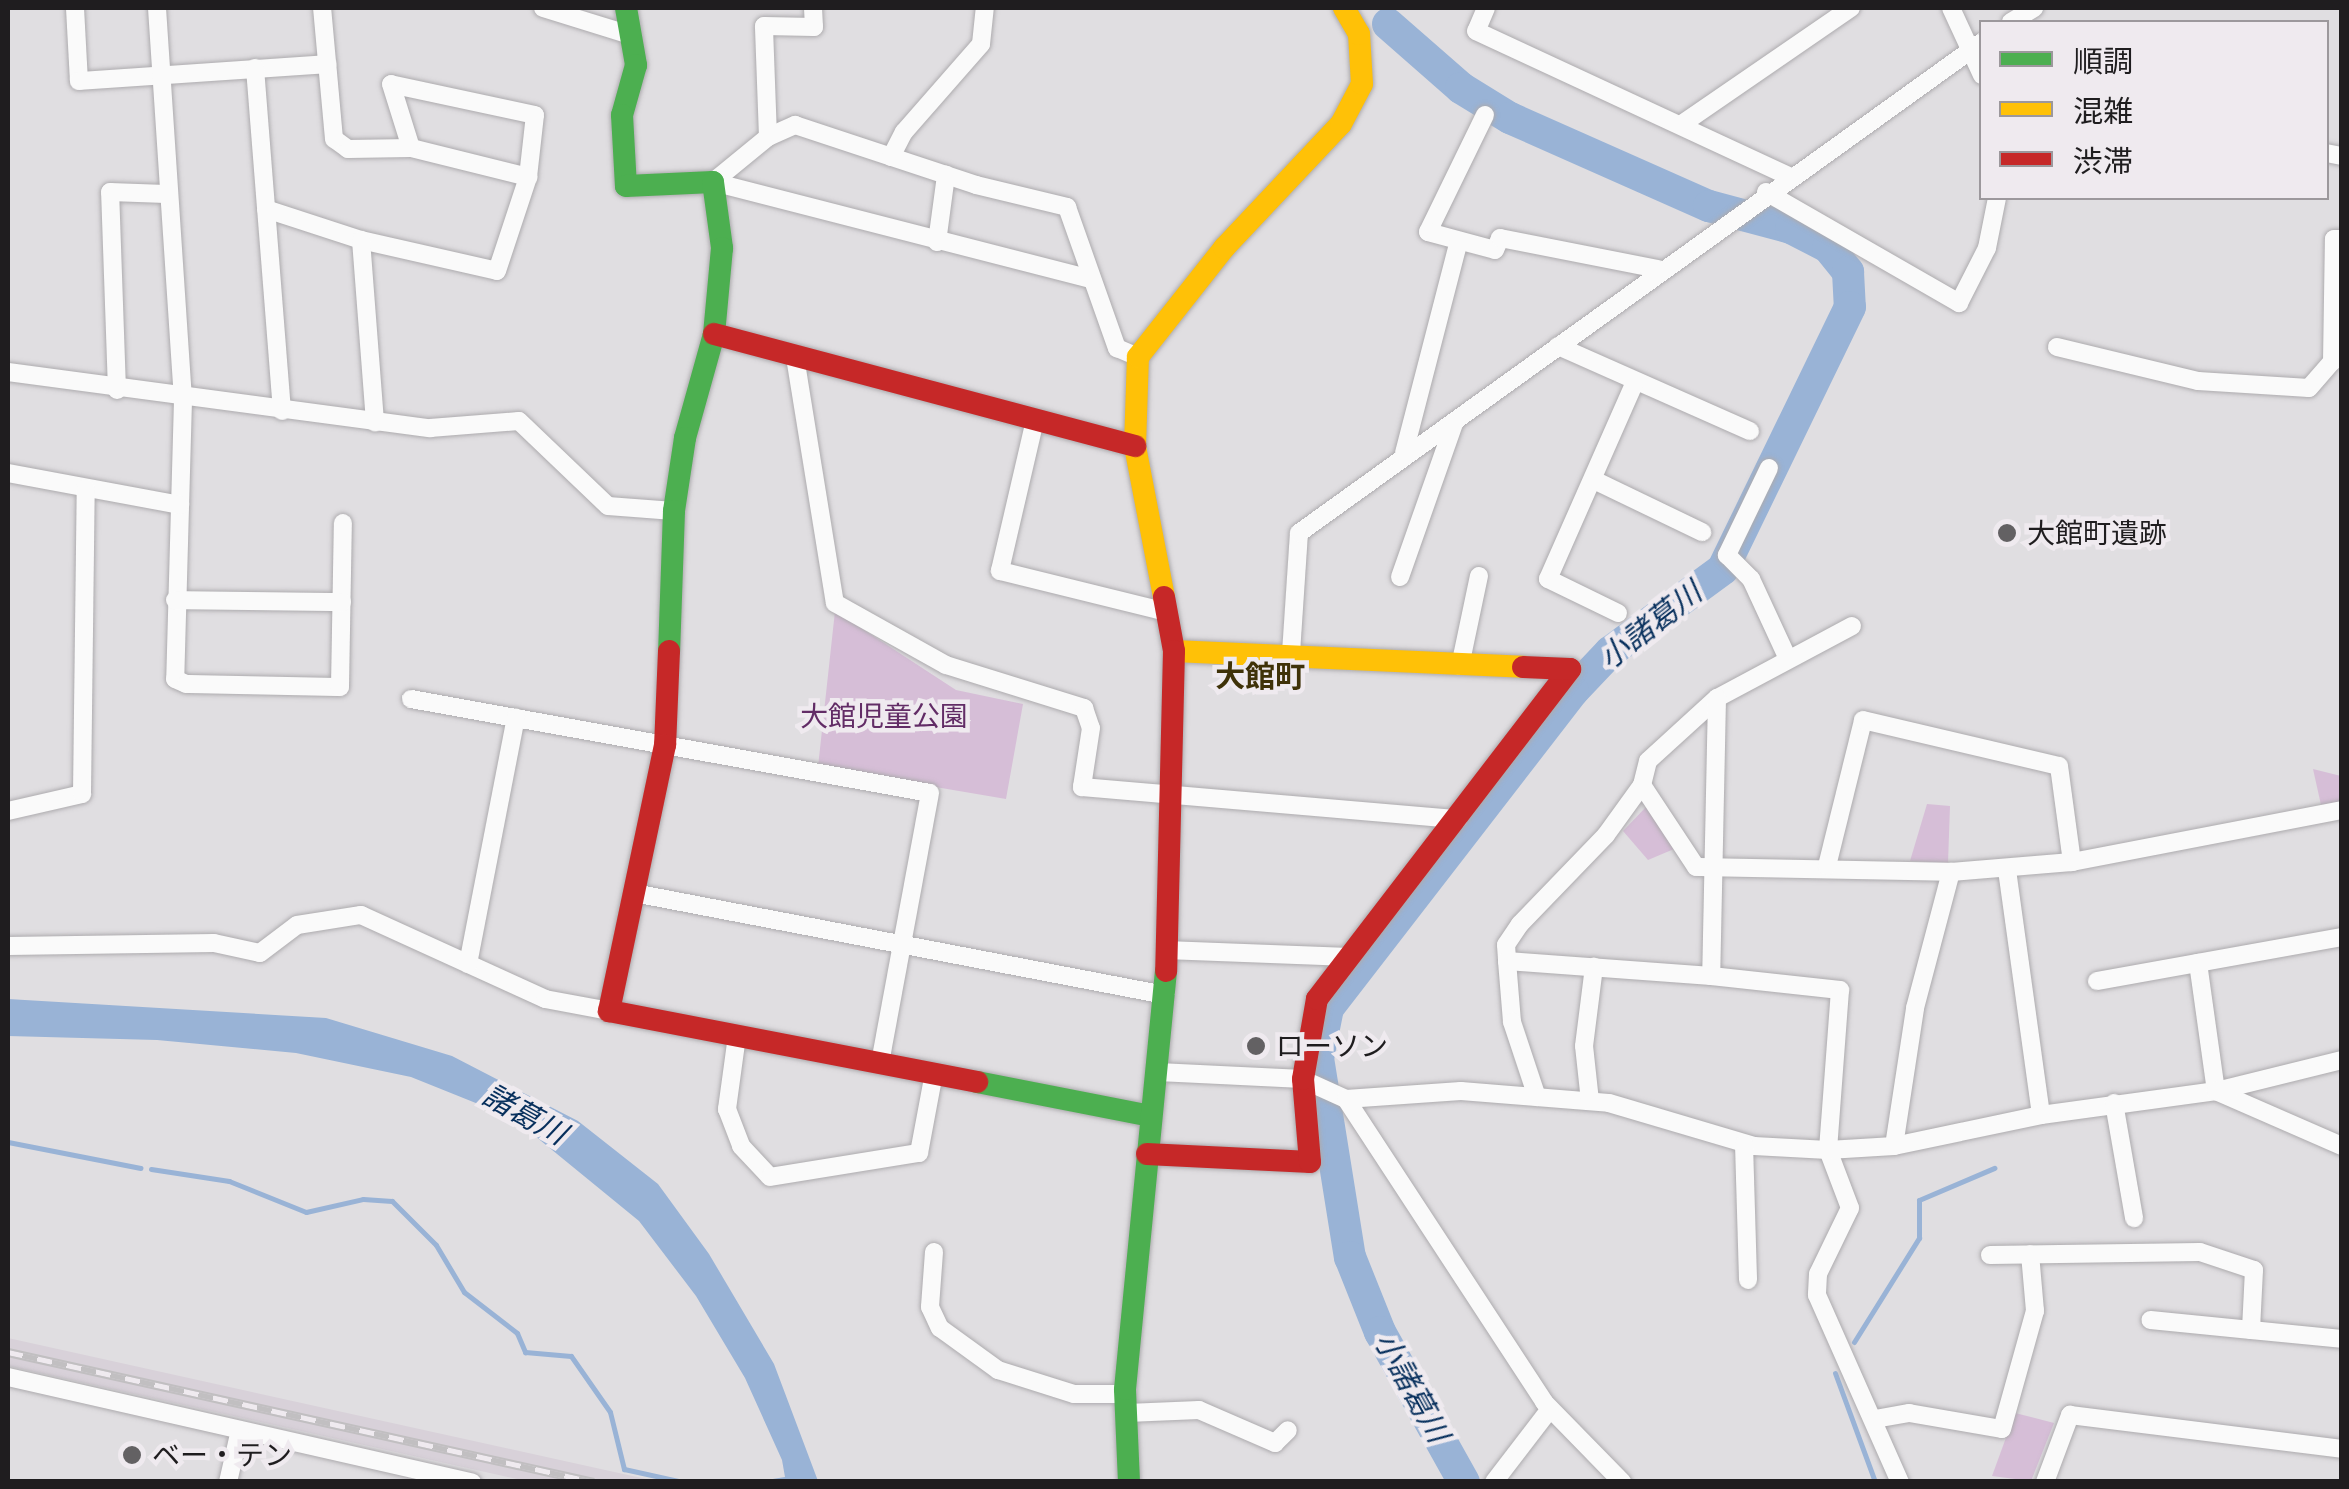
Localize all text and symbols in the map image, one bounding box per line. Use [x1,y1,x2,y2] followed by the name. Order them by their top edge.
[1979,20,2329,200] legend
[2073,44,2133,78] text: 順調
[2073,94,2133,128] text: 混雑
[2073,144,2133,178] text: 渋滞
[2027,516,2167,550] place label: 大館町遺跡
[1996,522,2018,544] marker: 大館町遺跡
[1592,574,1708,676] water label: 小諸葛川
[1215,658,1305,694] district label: 大館町
[800,699,968,733] park label: 大館児童公園
[1276,1029,1388,1063] place label: ローソン
[1245,1035,1267,1057] marker: ローソン
[477,1076,573,1152] water label: 諸葛川
[1367,1326,1457,1448] water label: 小諸葛川
[152,1438,292,1472] place label: ベー・テン
[121,1444,143,1466] marker: ベー・テン

